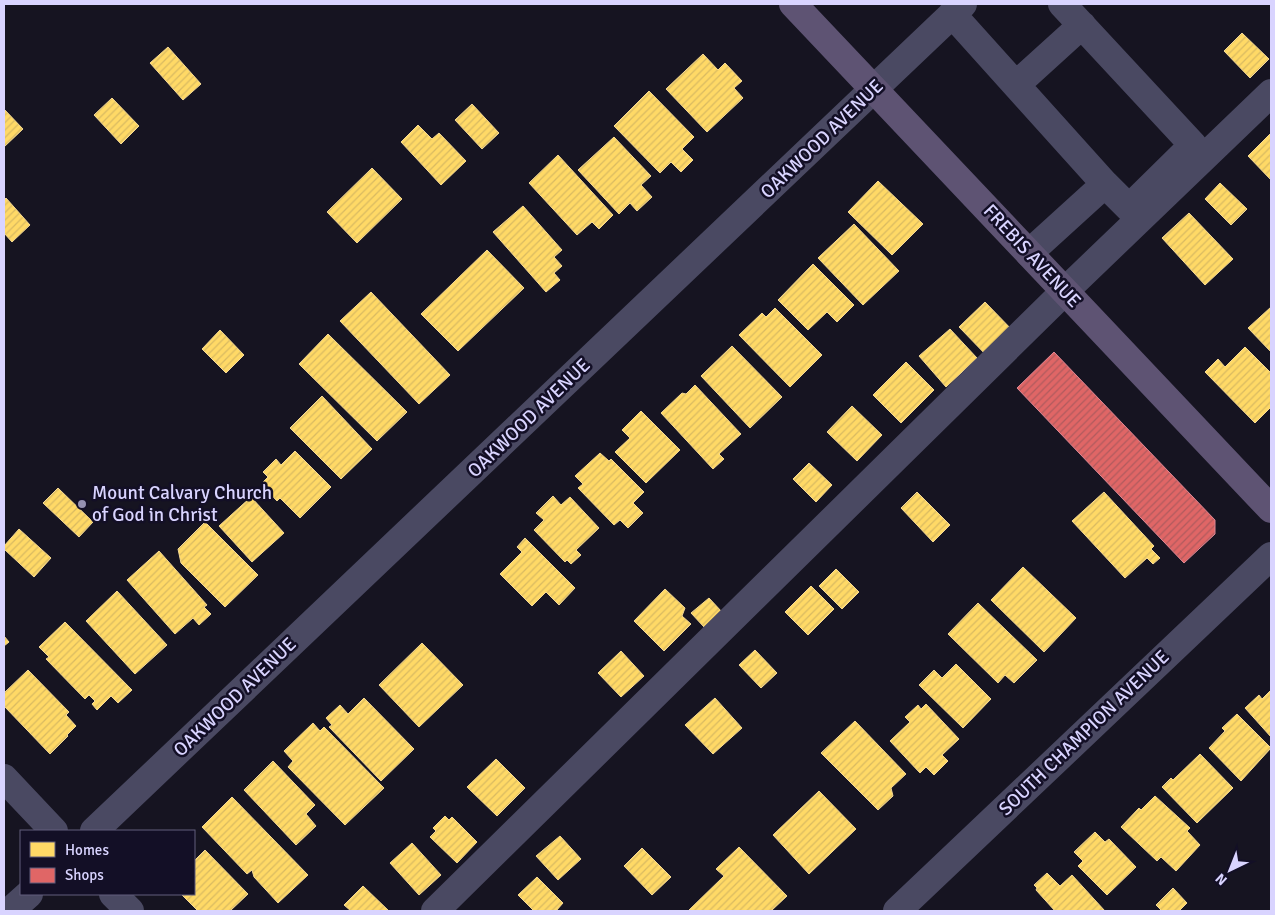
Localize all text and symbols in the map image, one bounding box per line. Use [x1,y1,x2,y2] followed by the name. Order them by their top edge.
[756,74,888,204] street label: OAKWOOD AVENUE
[978,199,1086,313] street label: FREBIS AVENUE
[463,353,595,483] street label: OAKWOOD AVENUE
[92,481,272,527] place label: Mount Calvary Church of God in Christ
[76,498,88,510] marker: Mount Calvary Church of God in Christ
[169,632,301,762] street label: OAKWOOD AVENUE
[994,645,1174,821] street label: SOUTH CHAMPION AVENUE
[20,830,195,895] legend
[65,841,109,859] text: Homes
[1205,845,1255,895] north arrow
[65,866,104,884] text: Shops
[1212,870,1231,889] text: N

